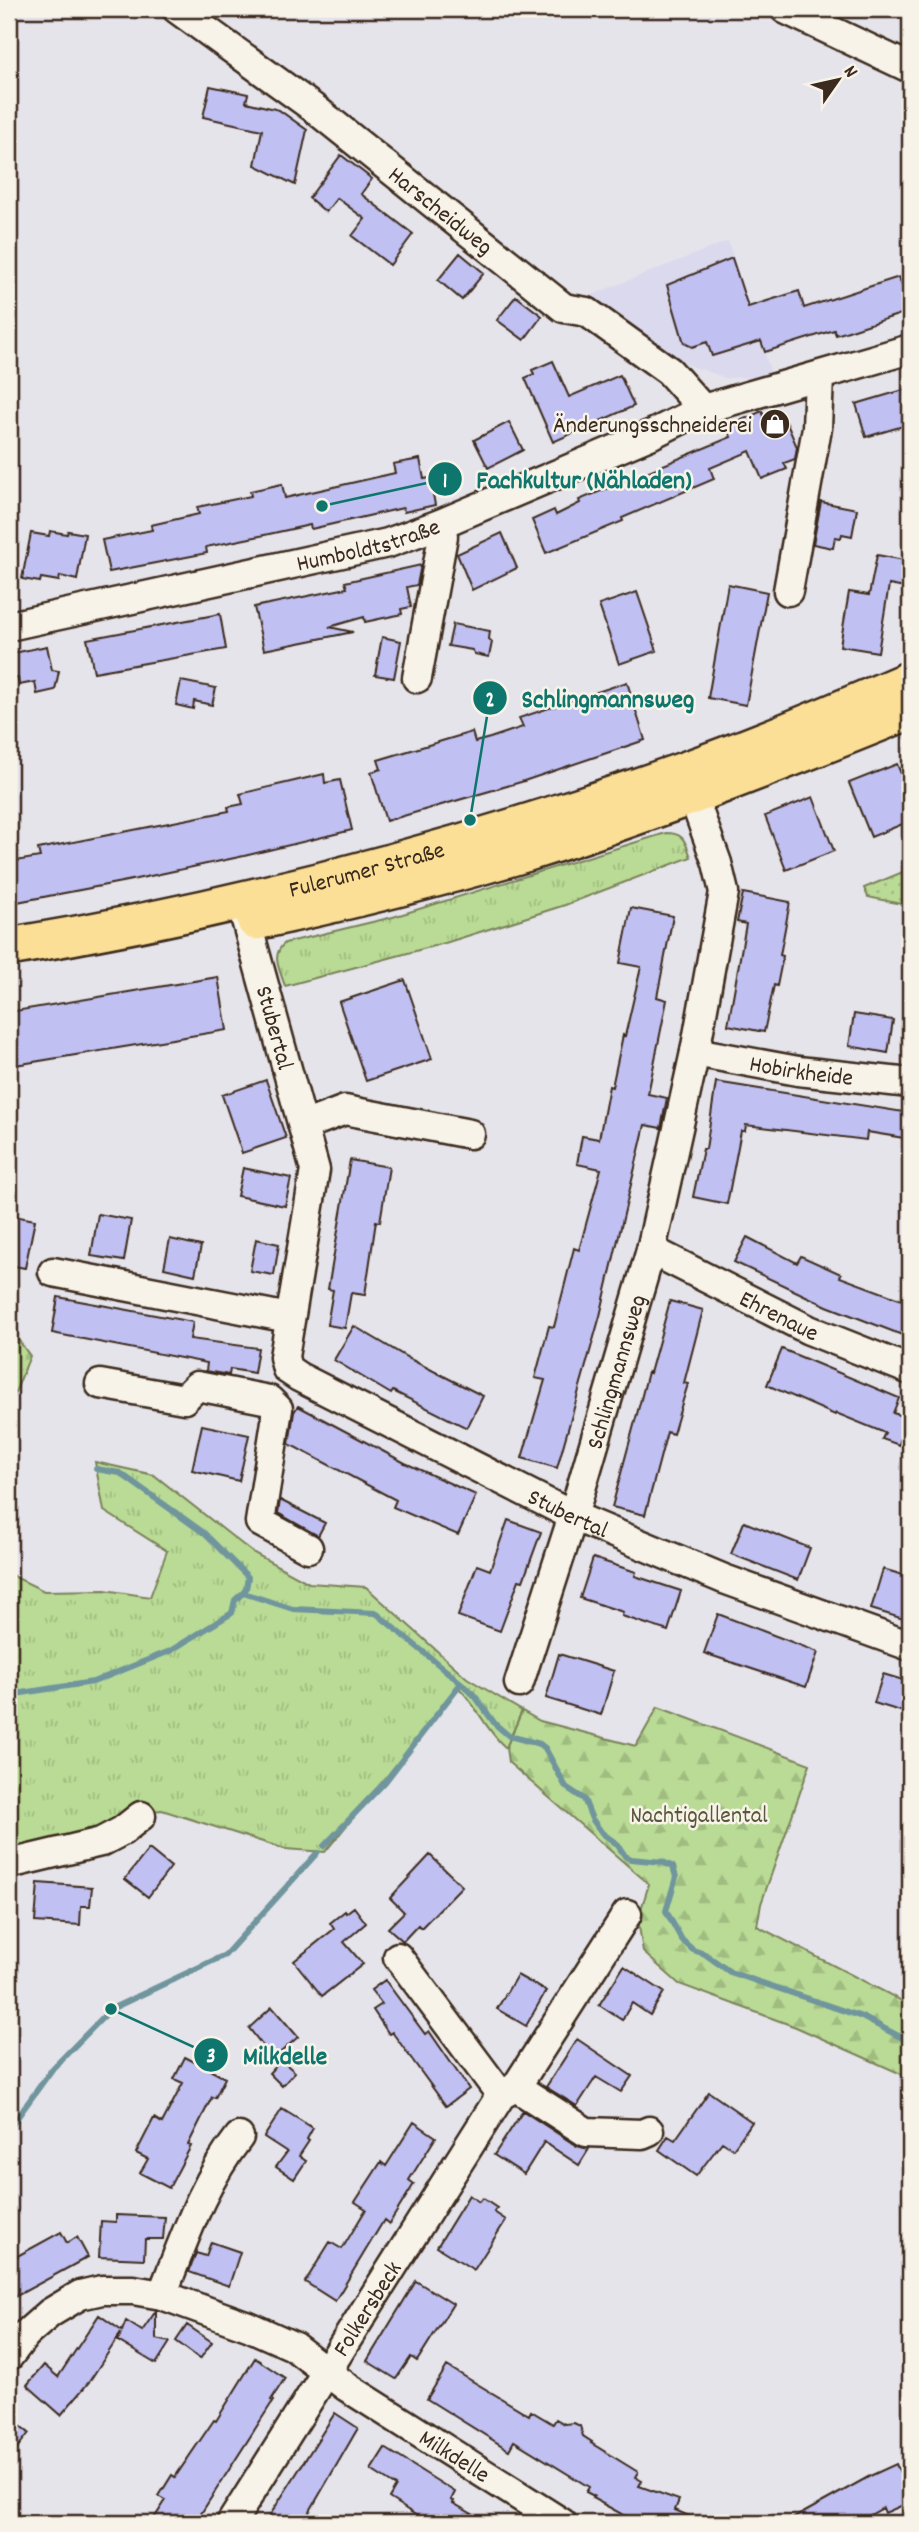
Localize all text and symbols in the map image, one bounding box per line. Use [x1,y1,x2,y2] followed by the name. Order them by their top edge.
[804,46,874,116] north arrow
[835,61,863,84] text: N
[380,160,499,265] street label: Harscheidweg
[758,407,792,441] shop icon: Änderungsschneiderei
[553,410,752,444] place label: Änderungsschneiderei
[427,456,705,503] callout: Fachkultur (Nähladen)
[476,464,692,501] text: Fachkultur (Nähladen)
[443,468,447,498] text: 1
[294,511,445,583] street label: Humboldtstraße
[473,675,709,722] callout: Schlingmannsweg
[522,683,694,720] text: Schlingmannsweg
[485,687,495,717] text: 2
[286,835,449,909] street label: Fulerumer Straße
[245,982,301,1074] street label: Stubertal
[746,1048,855,1097] street label: Hobirkheide
[733,1283,823,1352] street label: Ehrenaue
[579,1291,657,1454] street label: Schlingmannsweg
[521,1482,613,1549] street label: Stubertal
[630,1800,768,1834] park label: Nachtigallental
[194,2032,341,2079] callout: Milkdelle
[243,2040,327,2077] text: Milkdelle
[206,2043,216,2073] text: 3
[326,2255,412,2364] street label: Folkersbeck
[411,2423,495,2493] street label: Milkdelle

